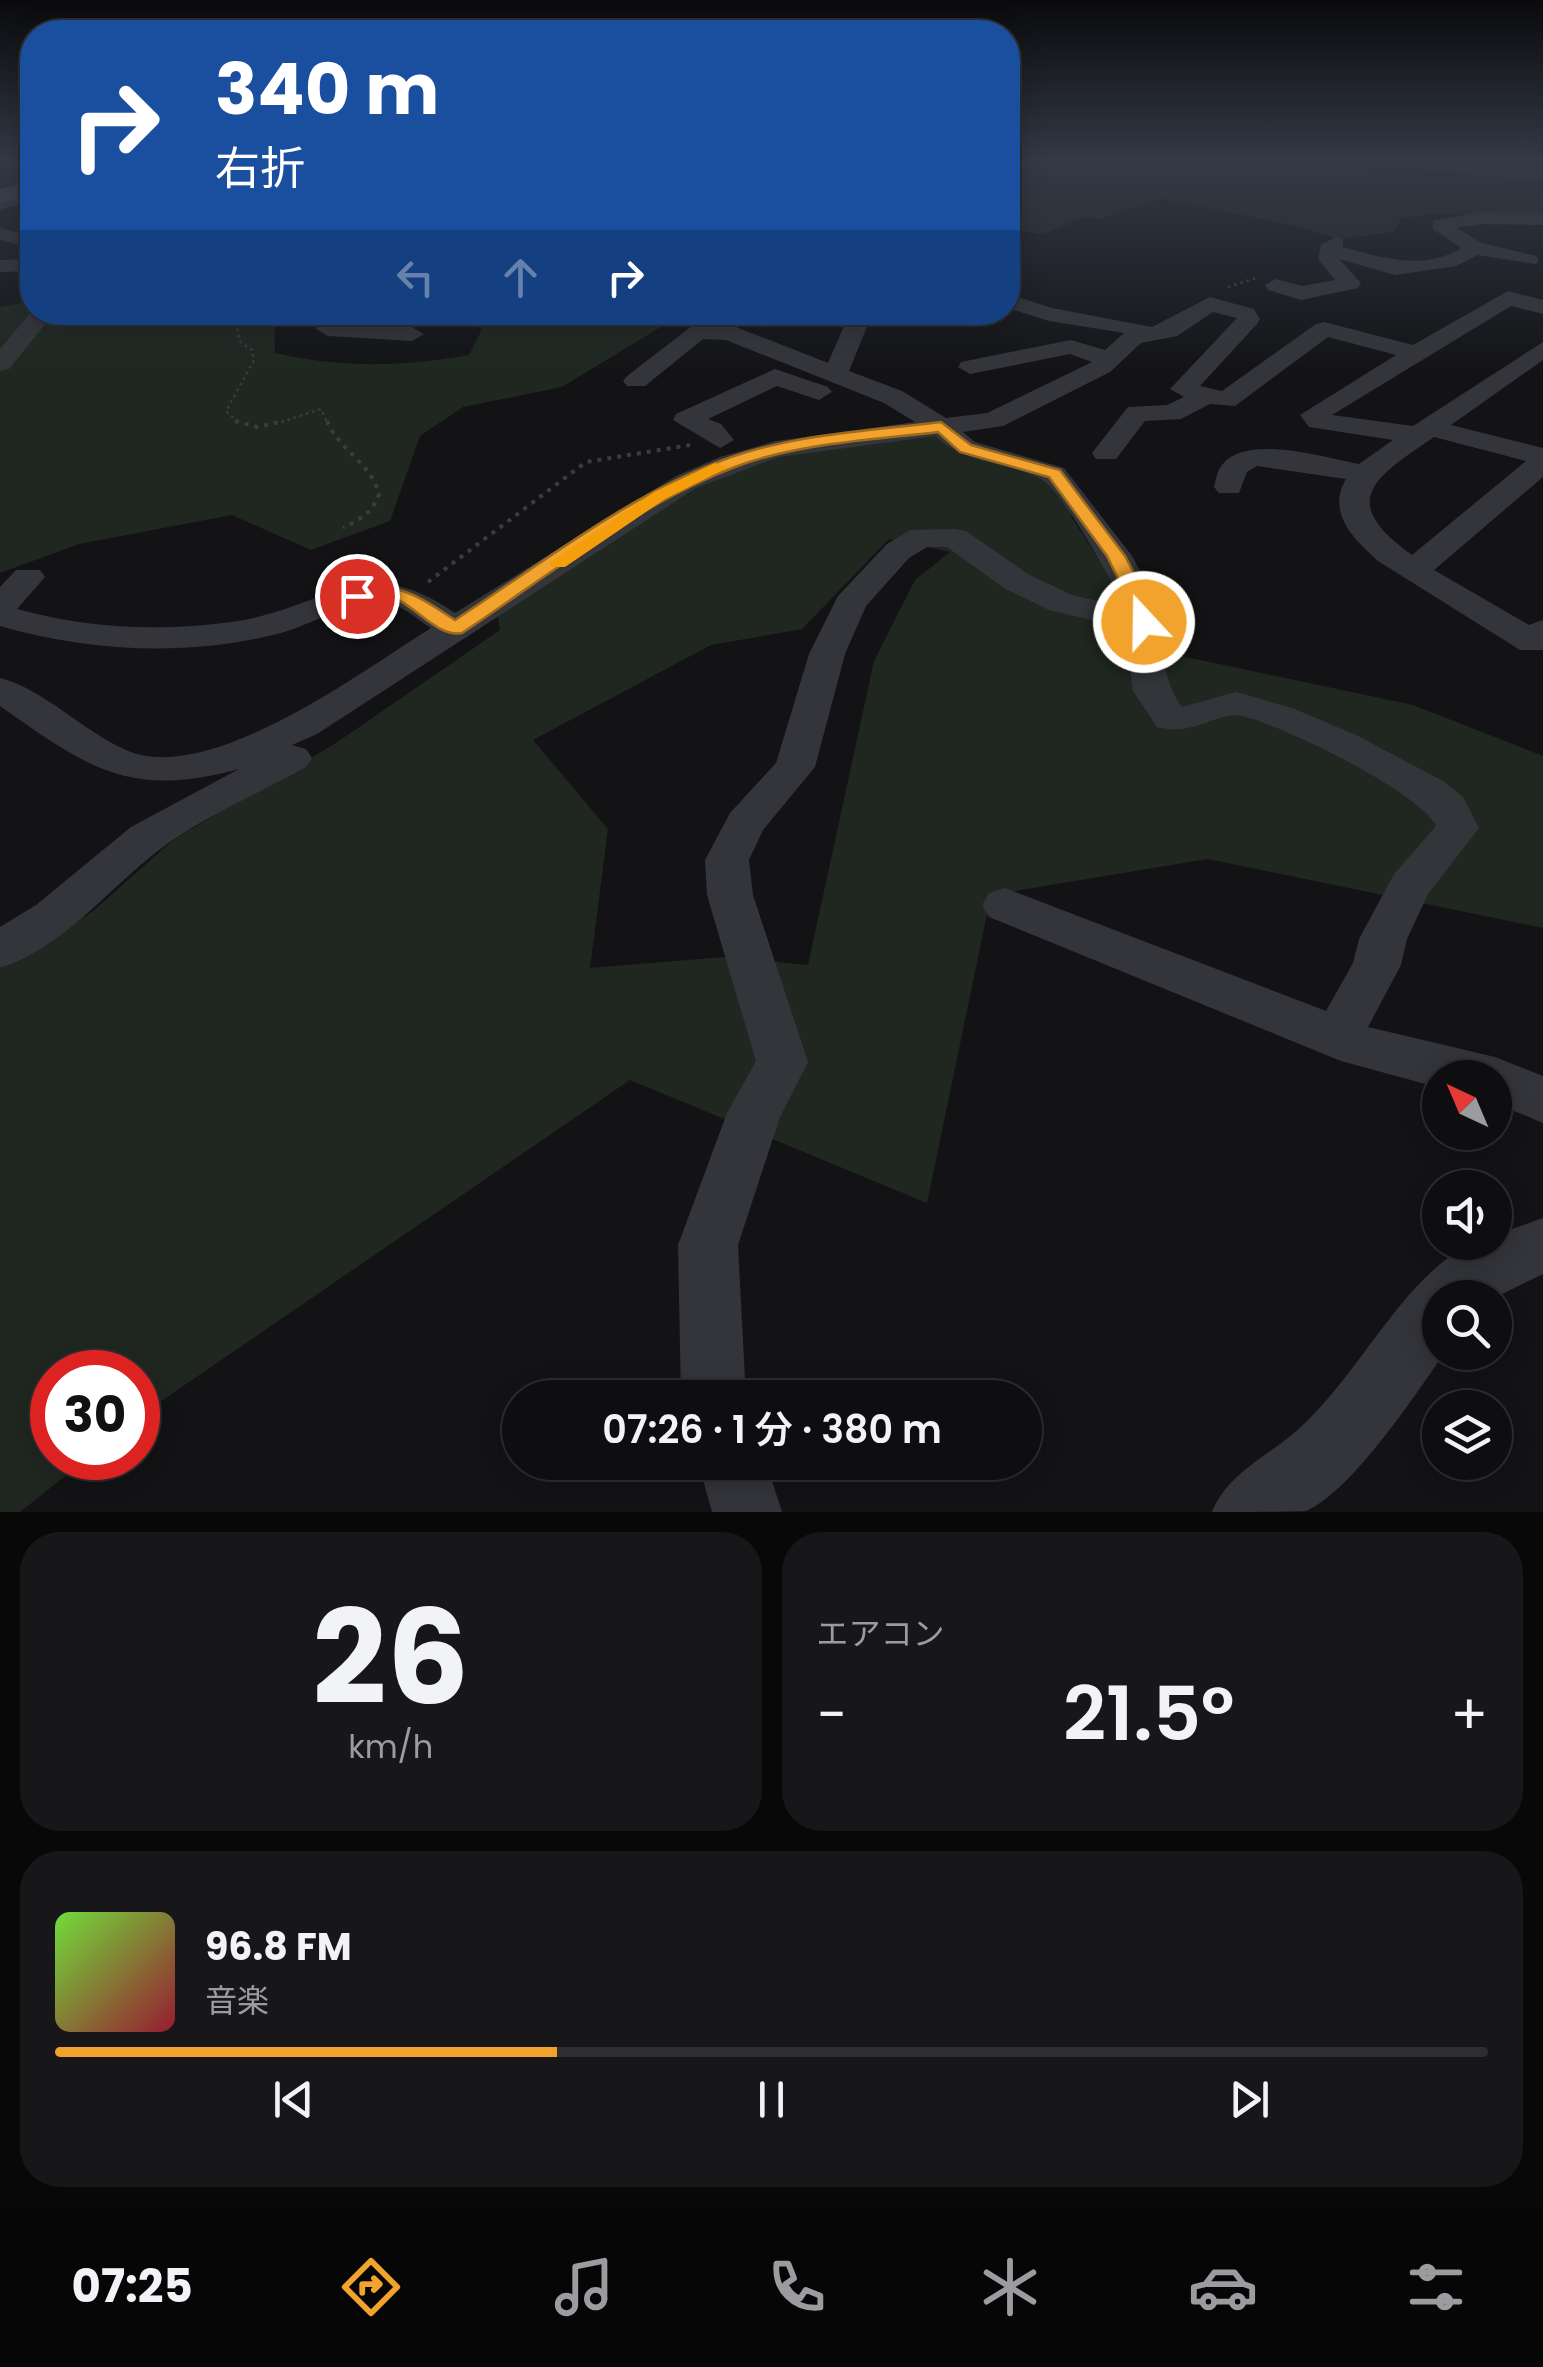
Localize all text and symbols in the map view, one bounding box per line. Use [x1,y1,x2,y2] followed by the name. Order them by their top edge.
[215,40,439,139] text: 340 m
[50,60,180,190] icon: right
[215,137,305,200] text: 右折
[388,250,443,305] icon: left
[493,250,548,305] icon: ahead
[598,250,653,305] icon: right
[315,554,400,639] pin
[330,569,385,624] icon: arrive
[1092,570,1196,674] position arrow
[1422,1060,1512,1150] north arrow
[1422,1060,1512,1480] map controls
[1422,1170,1512,1260] button: sound
[1422,1280,1512,1370] button: search
[30,1350,160,1480] speed limit sign: 30
[1422,1390,1512,1480] button: layers
[602,1403,942,1456] text: 07:26 · 1 分 · 380 m
[312,1566,469,1749] text: 26
[817,1611,945,1656] text: エアコン
[1063,1661,1234,1766] text: 21.5°
[817,1676,847,1753] text: −
[1450,1676,1488,1753] text: +
[348,1724,433,1769] text: km/h
[205,1920,352,1973] text: 96.8 FM
[205,1978,269,2023] text: 音楽
[266,2072,321,2127] icon: previous
[744,2072,799,2127] icon: pause
[1222,2072,1277,2127] icon: next
[336,2252,406,2322] icon: directions
[549,2252,619,2322] icon: music
[762,2252,832,2322] icon: phone
[975,2252,1045,2322] icon: climate
[1188,2252,1258,2322] icon: car
[1401,2252,1471,2322] icon: filters
[72,2255,193,2318] text: 07:25

